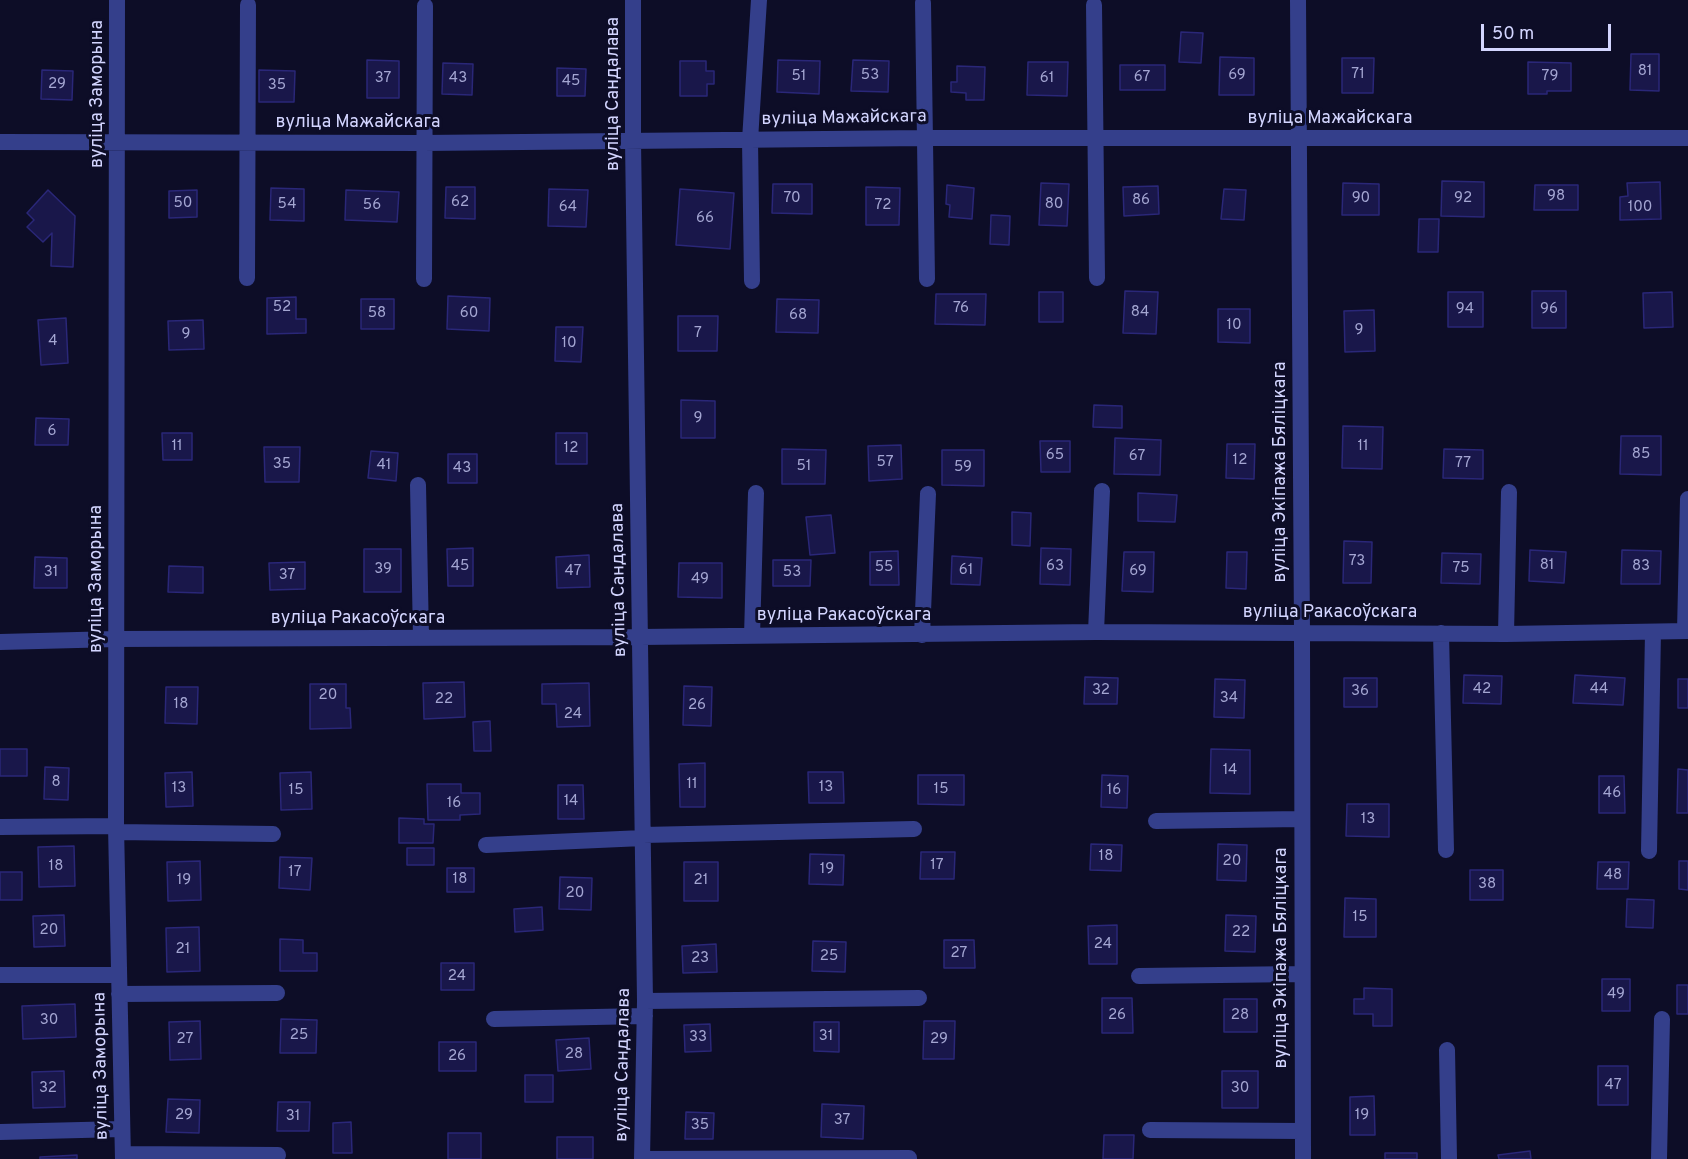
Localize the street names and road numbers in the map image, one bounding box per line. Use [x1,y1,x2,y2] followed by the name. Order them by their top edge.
[603,17,625,171] street label: вуліца Сандалава
[87,20,109,168] street label: вуліца Заморына
[761,107,927,131] street label: вуліца Мажайскага
[1247,108,1413,130] street label: вуліца Мажайскага
[275,112,441,134] street label: вуліца Мажайскага
[1270,361,1292,583] street label: вуліца Экіпажа Бяліцкага
[608,503,632,657] street label: вуліца Сандалава
[86,505,108,653] street label: вуліца Заморына
[1243,602,1417,624] street label: вуліца Ракасоўскага
[757,605,931,627] street label: вуліца Ракасоўскага
[271,608,445,630] street label: вуліца Ракасоўскага
[1271,847,1293,1069] street label: вуліца Экіпажа Бяліцкага
[612,988,636,1142] street label: вуліца Сандалава
[90,992,114,1140] street label: вуліца Заморына

